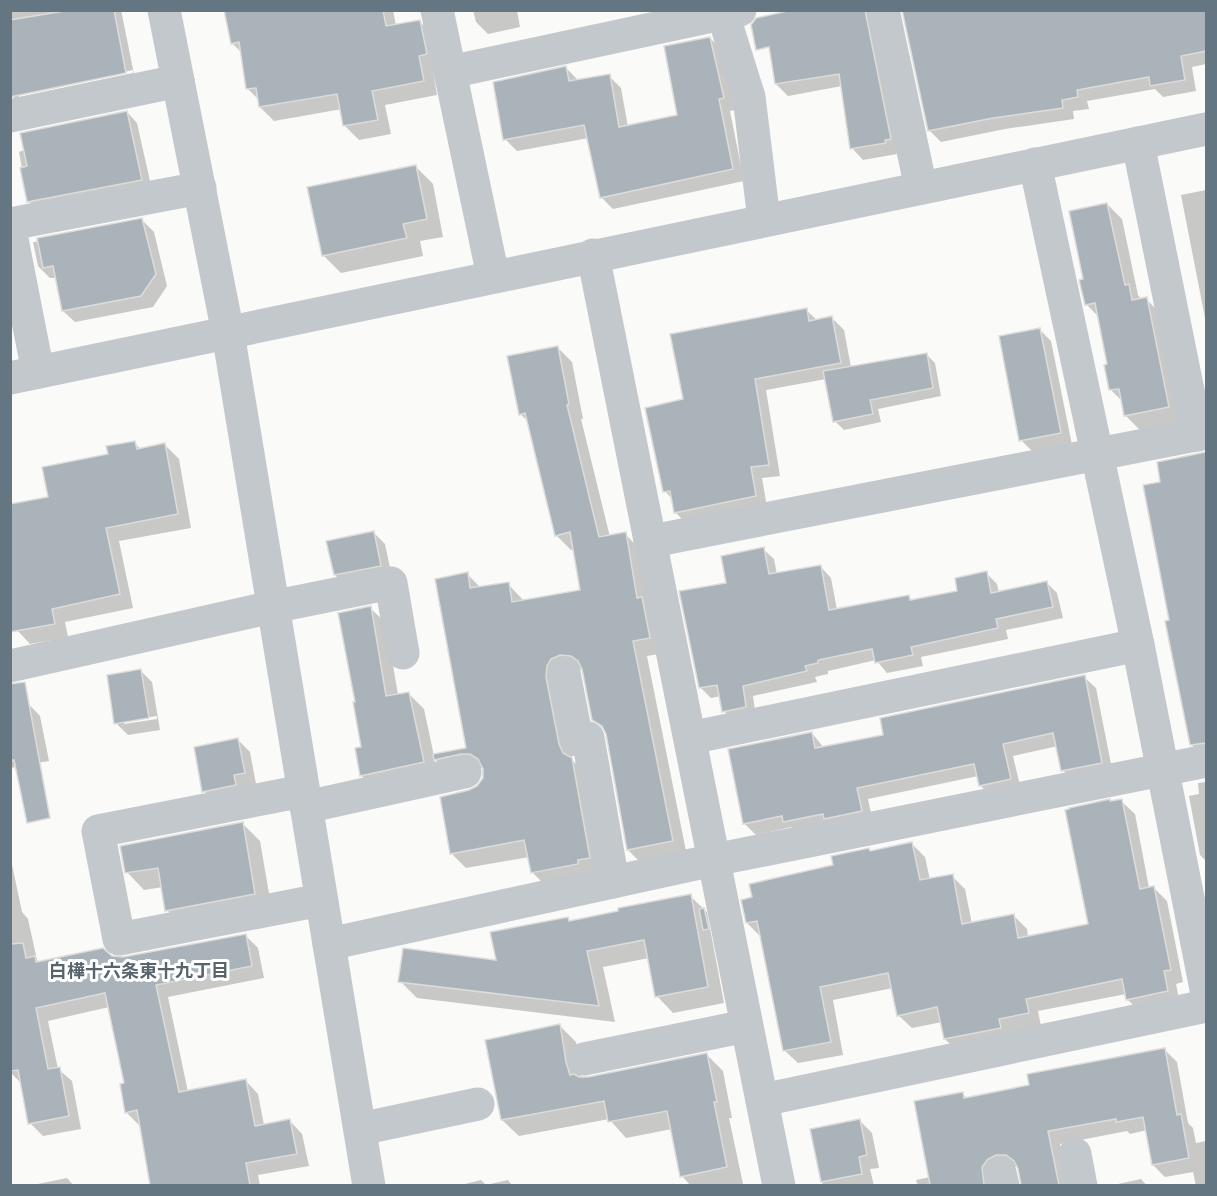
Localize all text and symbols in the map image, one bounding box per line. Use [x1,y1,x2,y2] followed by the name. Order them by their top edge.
[49,960,229,981] district label: 白樺十六条東十九丁目

